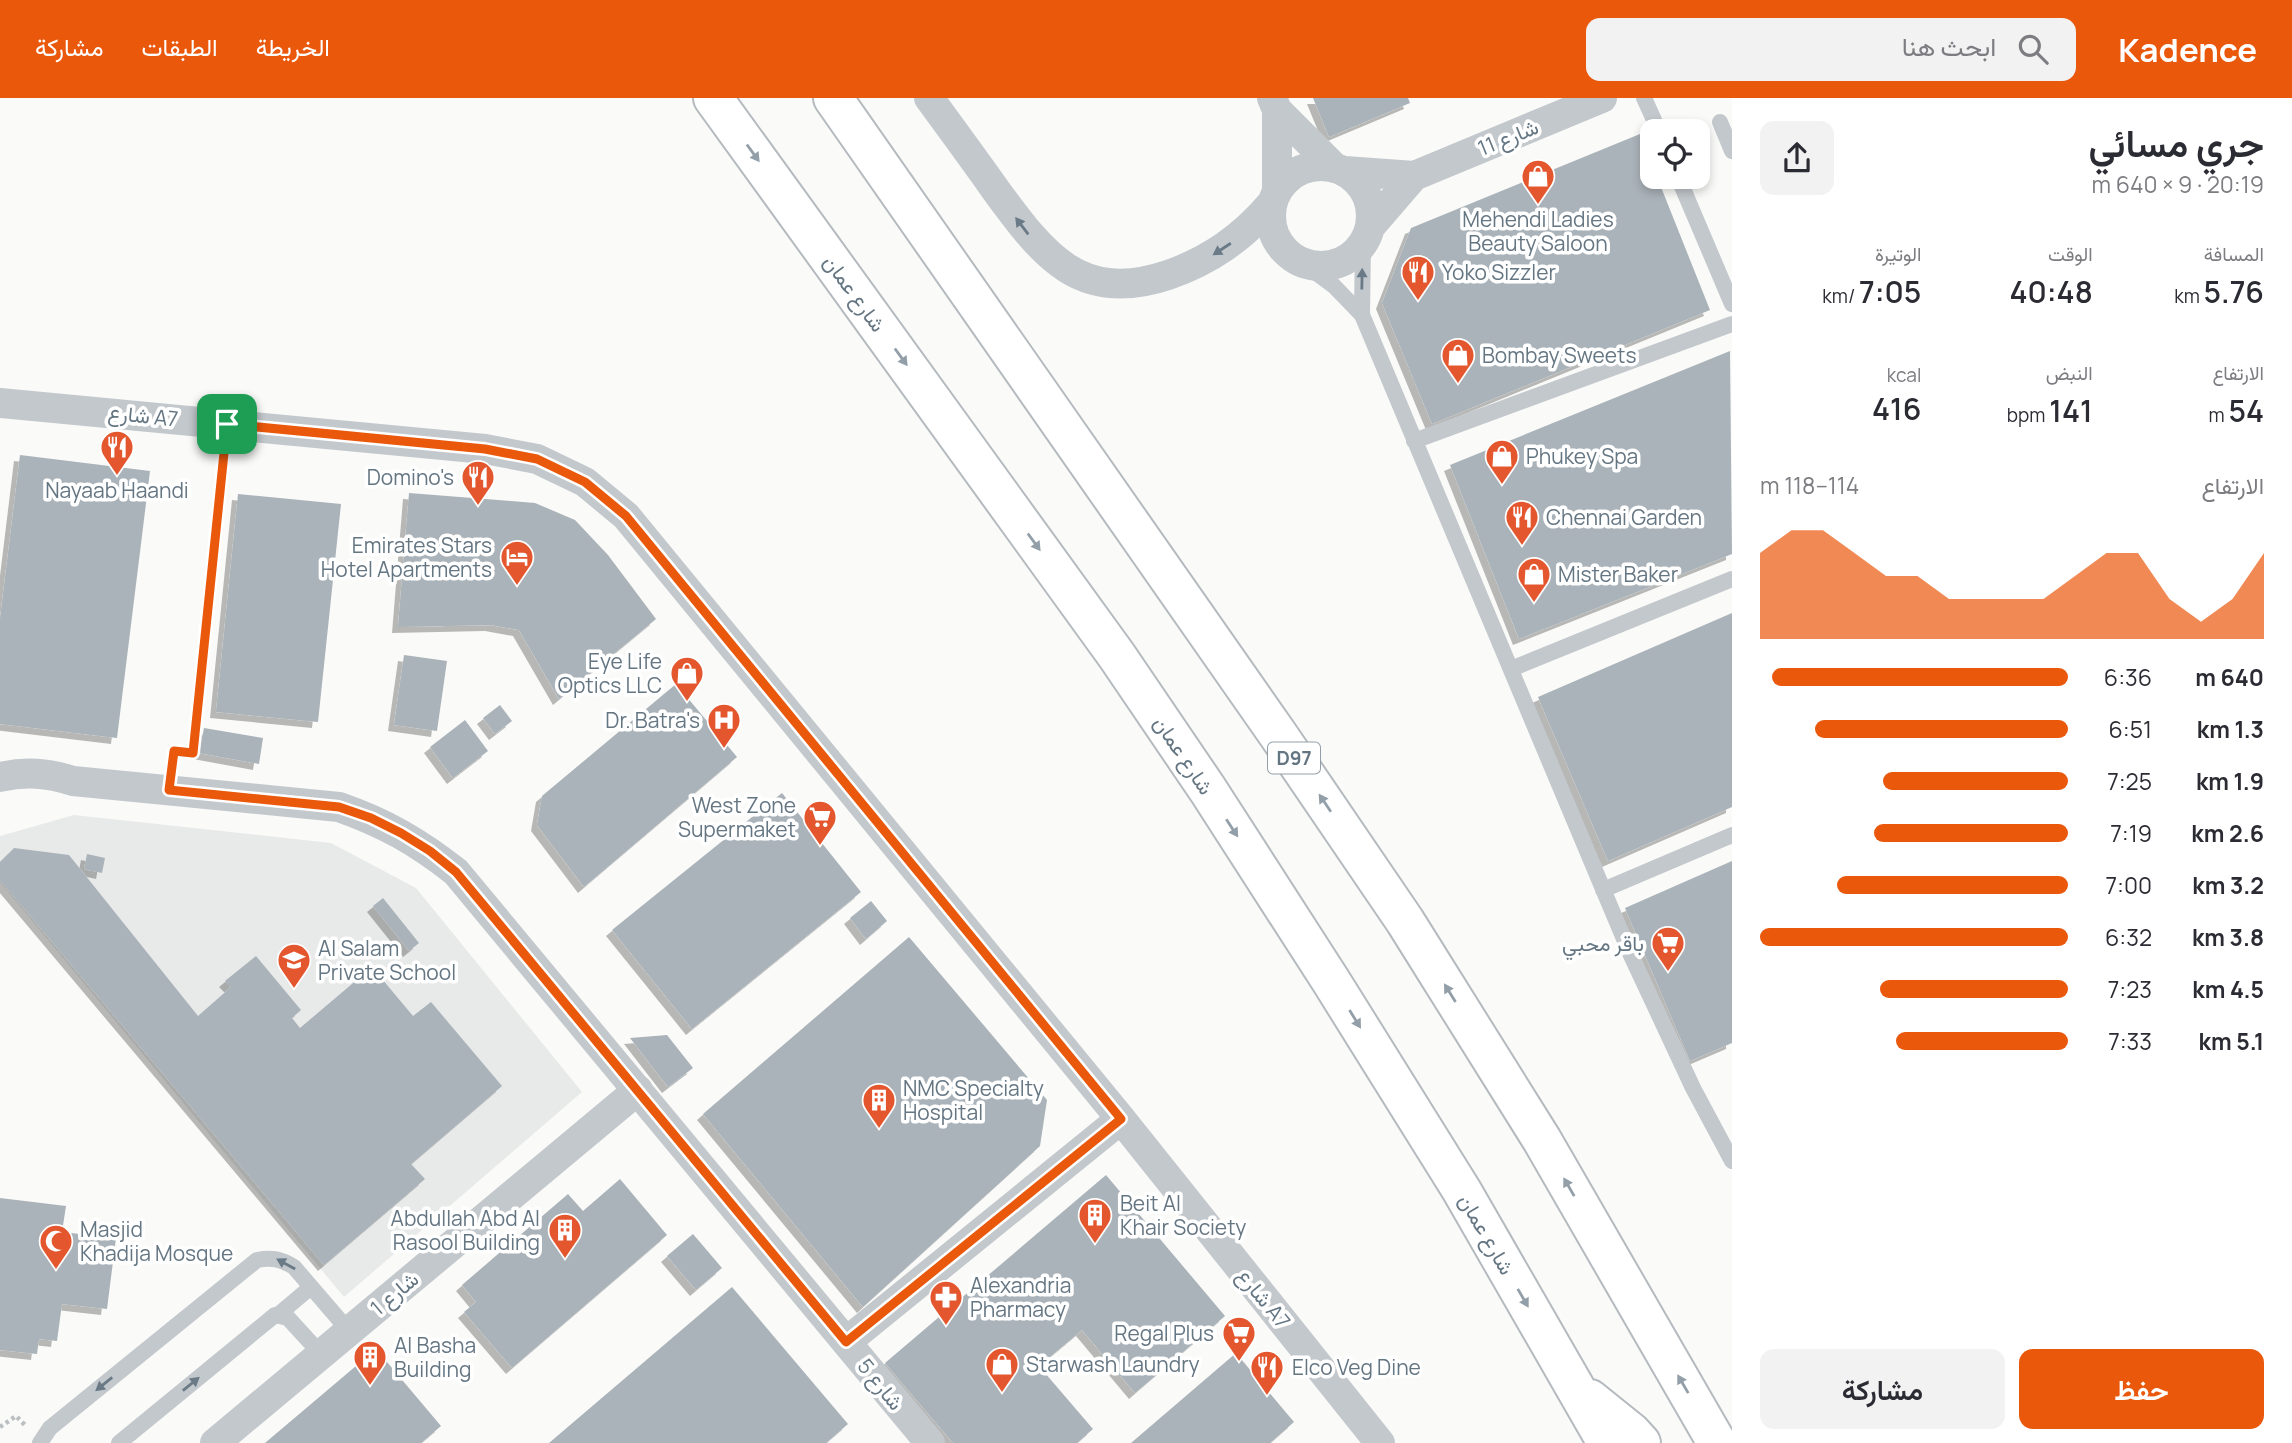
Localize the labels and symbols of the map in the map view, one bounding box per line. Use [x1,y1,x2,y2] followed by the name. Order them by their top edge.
[1474,112,1543,163] street label: 11 شارع
[746,144,760,162] one-way arrow
[1519,157,1557,206] shop icon: Mehendi Ladies Beauty Saloon
[1462,205,1614,257] place label: Mehendi Ladies Beauty Saloon
[1015,216,1029,235] one-way arrow
[1212,243,1232,256] one-way arrow
[817,249,893,338] street label: شارع عمان
[1399,253,1437,302] restaurant icon: Yoko Sizzler
[1442,258,1557,286] place label: Yoko Sizzler
[1356,268,1368,290] one-way arrow
[1439,336,1477,385] shop icon: Bombay Sweets
[1482,341,1636,369] place label: Bombay Sweets
[894,348,908,366] one-way arrow
[197,394,257,454] pin
[106,397,179,434] street label: شارع A7
[98,428,136,477] restaurant icon: Nayaab Haandi
[1483,437,1521,486] shop icon: Phukey Spa
[1526,442,1638,470] place label: Phukey Spa
[459,458,497,507] restaurant icon: Domino's
[367,463,454,491] place label: Domino's
[45,476,189,504] place label: Nayaab Haandi
[1503,498,1541,547] restaurant icon: Chennai Garden
[1546,503,1702,531] place label: Chennai Garden
[321,531,492,583] place label: Emirates Stars Hotel Apartments
[1027,533,1041,551] one-way arrow
[498,538,536,587] hotel icon: Emirates Stars Hotel Apartments
[1515,555,1553,604] shop icon: Mister Baker
[1558,560,1679,588] place label: Mister Baker
[558,647,662,699] place label: Eye Life Optics LLC
[668,654,706,703] shop icon: Eye Life Optics LLC
[705,701,743,750] hospital icon: Dr. Batra's
[605,706,700,734] place label: Dr. Batra's
[1147,710,1221,800] street label: شارع عمان
[1268,743,1320,774] road number: D97
[678,791,796,843] place label: West Zone Supermaket
[1318,794,1332,812] one-way arrow
[801,798,839,847] supermarket icon: West Zone Supermaket
[1226,818,1239,838] one-way arrow
[1649,924,1687,973] supermarket icon: باقر محبي
[1562,929,1644,961] place label: باقر محبي
[318,934,456,986] place label: Al Salam Private School
[275,941,313,990] school or university icon: Al Salam Private School
[1443,984,1456,1003] one-way arrow
[1349,1010,1362,1029] one-way arrow
[903,1074,1044,1126] place label: NMC Specialty Hospital
[860,1081,898,1130] building icon: NMC Specialty Hospital
[1563,1177,1575,1197] one-way arrow
[1452,1188,1521,1280] street label: شارع عمان
[1120,1189,1246,1241] place label: Beit Al Khair Society
[1076,1196,1114,1245] building icon: Beit Al Khair Society
[391,1204,540,1256] place label: Abdullah Abd Al Rasool Building
[546,1211,584,1260] building icon: Abdullah Abd Al Rasool Building
[80,1215,233,1267] place label: Masjid Khadija Mosque
[37,1222,75,1271] mosque icon: Masjid Khadija Mosque
[275,1259,295,1271] one-way arrow
[1230,1262,1297,1335] street label: شارع A7
[364,1265,425,1322] street label: شارع 1
[970,1271,1071,1323] place label: Alexandria Pharmacy
[927,1278,965,1327] pharmacy icon: Alexandria Pharmacy
[1517,1288,1529,1308] one-way arrow
[1220,1314,1258,1363] supermarket icon: Regal Plus
[1114,1319,1214,1347] place label: Regal Plus
[394,1331,476,1383] place label: Al Basha Building
[351,1338,389,1387] building icon: Al Basha Building
[983,1345,1021,1394] shop icon: Starwash Laundry
[1248,1348,1286,1397] restaurant icon: Elco Veg Dine
[1026,1350,1200,1378] place label: Starwash Laundry
[851,1352,910,1416] street label: شارع 5
[1292,1353,1421,1381] place label: Elco Veg Dine
[1677,1374,1689,1394] one-way arrow
[96,1376,113,1391] one-way arrow
[182,1377,199,1392] one-way arrow

